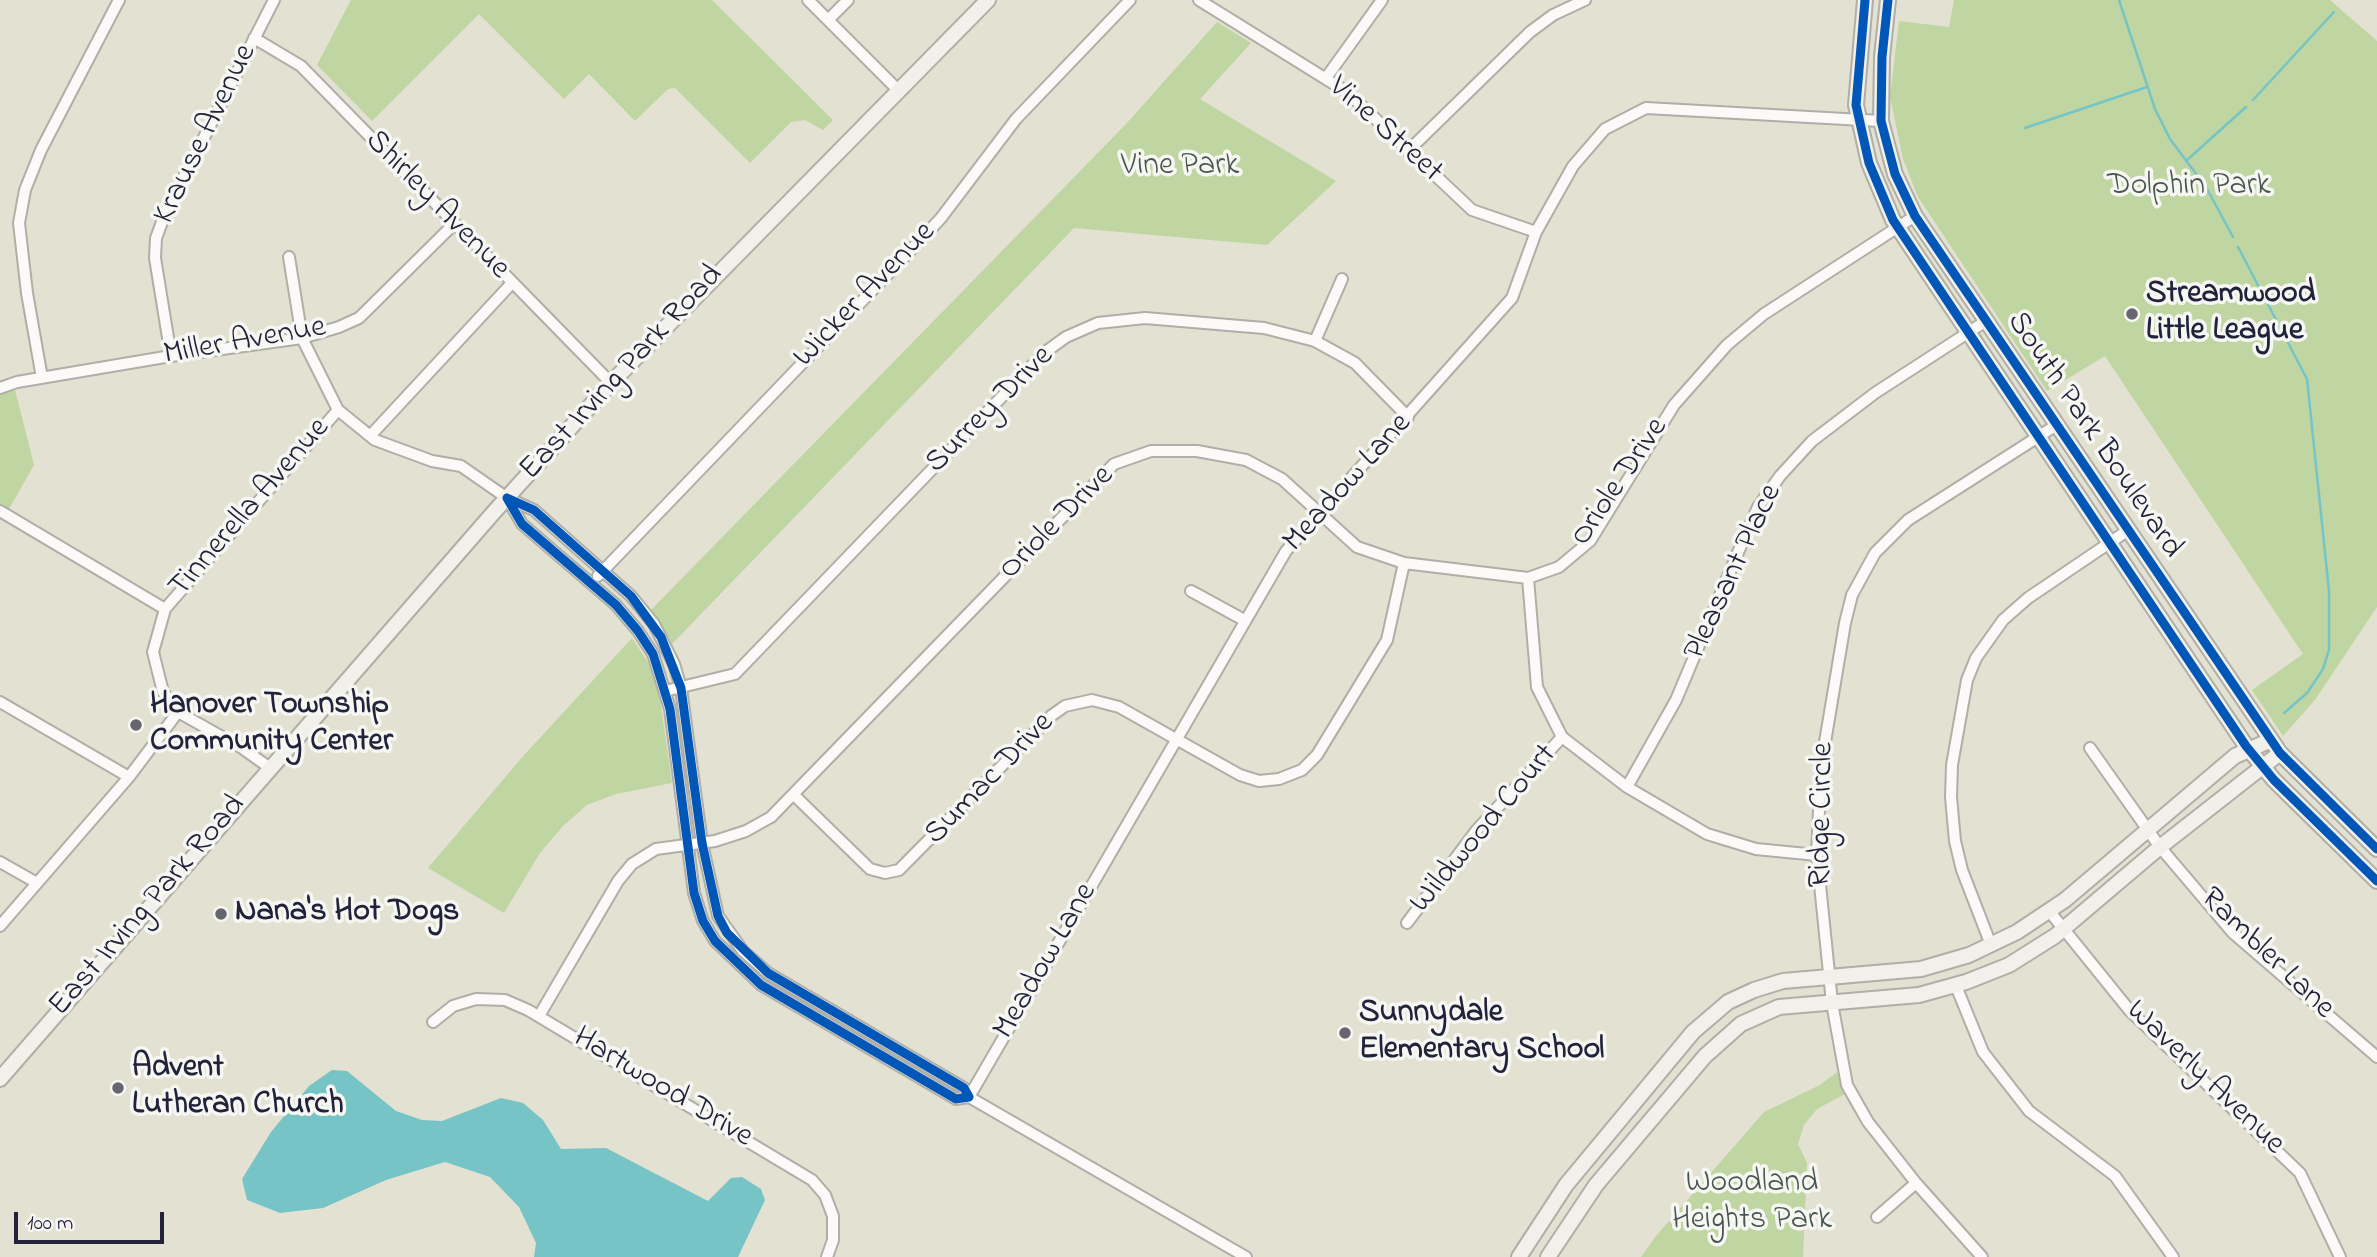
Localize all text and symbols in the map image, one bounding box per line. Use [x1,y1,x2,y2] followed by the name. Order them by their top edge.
[147,39,267,231] street label: Krause Avenue
[1319,70,1449,192] street label: Vine Street
[355,123,517,289] street label: Shirley Avenue
[1121,149,1239,187] park label: Vine Park
[2107,169,2271,207] park label: Dolphin Park
[787,215,945,377] street label: Wicker Avenue
[513,258,733,490] street label: East Irving Park Road
[2146,277,2316,352] place label: Streamwood Little League
[1996,306,2190,566] street label: South Park Boulevard
[2124,306,2140,322] marker: Streamwood Little League
[161,310,329,376] street label: Miller Avenue
[919,339,1063,483] street label: Surrey Drive
[1277,407,1421,561] street label: Meadow Lane
[162,411,340,607] street label: Tinnerella Avenue
[1564,411,1678,555] street label: Oriole Drive
[992,458,1124,590] street label: Oriole Drive
[1678,479,1792,667] street label: Pleasant Place
[150,688,393,763] place label: Hanover Township Community Center
[918,706,1064,854] street label: Sumac Drive
[128,717,144,733] marker: Hanover Township Community Center
[1403,738,1567,922] street label: Wildwood Court
[1804,742,1844,888] street label: Ridge Circle
[42,788,256,1026] street label: East Irving Park Road
[987,877,1107,1047] street label: Meadow Lane
[2191,881,2341,1029] street label: Rambler Lane
[235,895,459,933] place label: Nana's Hot Dogs
[213,906,229,922] marker: Nana's Hot Dogs
[2116,993,2292,1165] street label: Waverly Avenue
[1359,996,1604,1071] place label: Sunnydale Elementary School
[565,1020,759,1158] street label: Hartwood Drive
[1337,1025,1353,1041] marker: Sunnydale Elementary School
[132,1051,344,1126] place label: Advent Lutheran Church
[110,1080,126,1096] marker: Advent Lutheran Church
[1672,1166,1832,1241] park label: Woodland Heights Park
[18,1198,168,1242] scale bar
[27,1209,73,1239] text: 100 m

